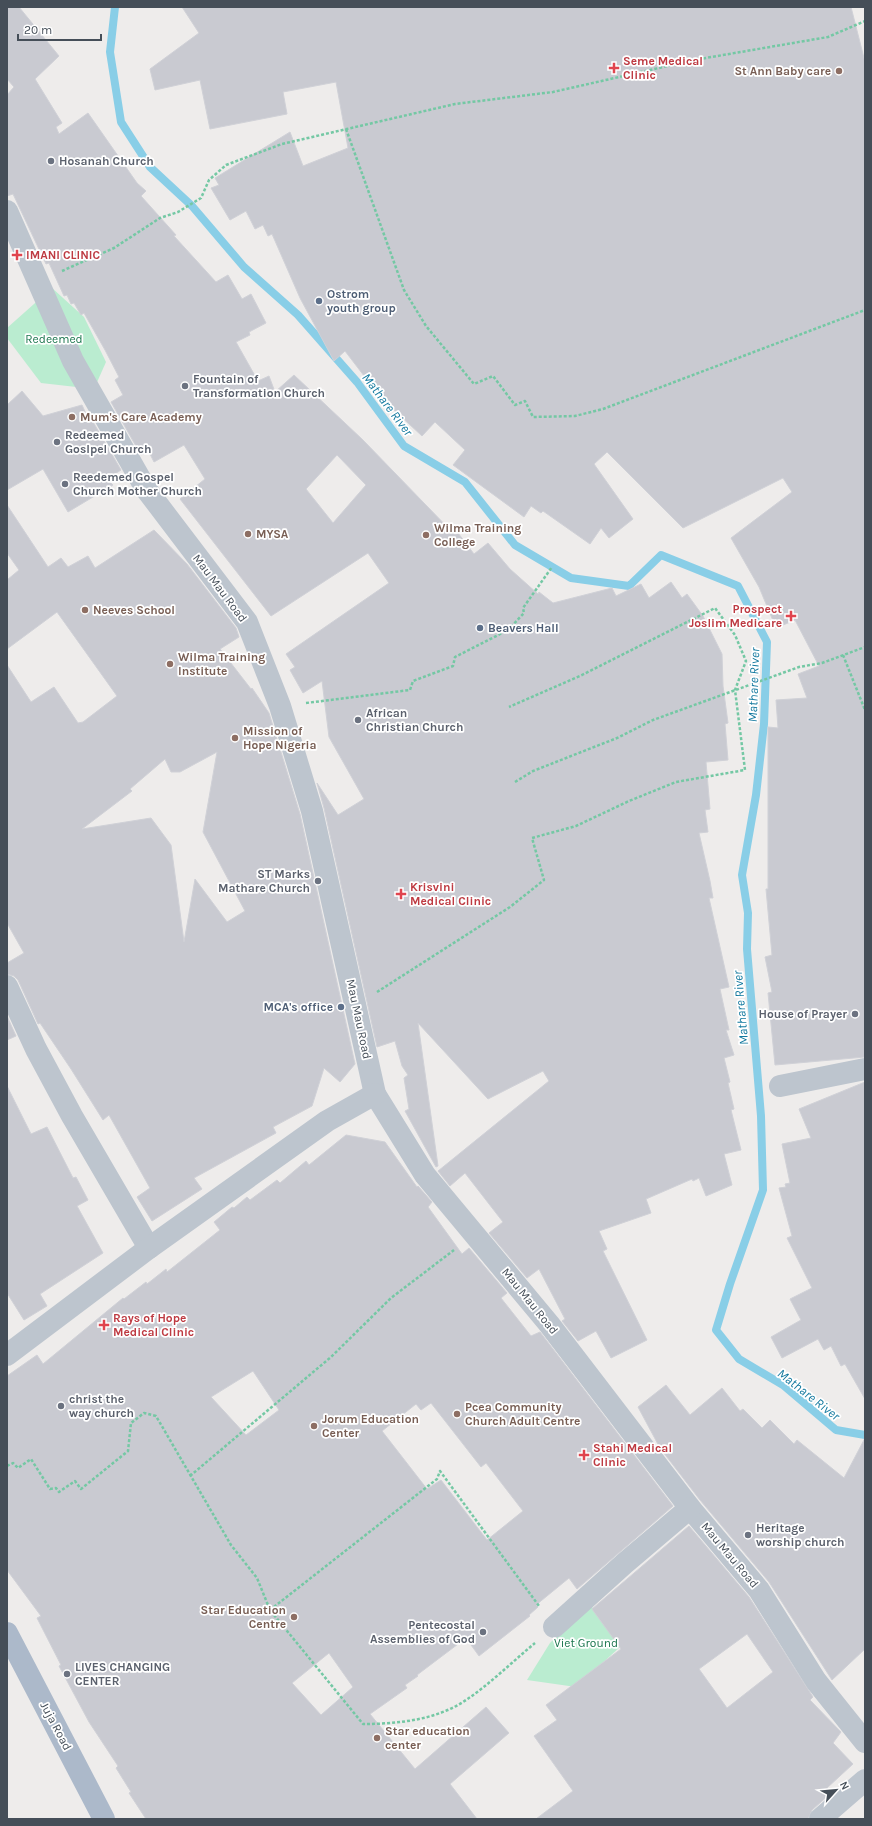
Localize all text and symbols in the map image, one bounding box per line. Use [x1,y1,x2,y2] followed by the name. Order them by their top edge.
[18,16,101,42] scale bar
[24,23,52,37] text: 20 m
[623,54,703,82] place label: Seme Medical Clinic
[608,62,620,74] marker: Seme Medical Clinic
[734,64,831,78] place label: St Ann Baby care
[834,66,844,76] marker: St Ann Baby care
[59,154,154,168] place label: Hosanah Church
[46,156,56,166] marker: Hosanah Church
[26,248,100,262] place label: IMANI CLINIC
[11,249,23,261] marker: IMANI CLINIC
[327,287,396,315] place label: Ostrom youth group
[314,296,324,306] marker: Ostrom youth group
[25,332,83,346] park label: Redeemed
[359,370,416,439] water label: Mathare River
[193,372,325,400] place label: Fountain of Transformation Church
[180,381,190,391] marker: Fountain of Transformation Church
[80,410,202,424] place label: Mum's Care Academy
[67,412,77,422] marker: Mum's Care Academy
[65,428,151,456] place label: Redeemed Goslpel Church
[52,437,62,447] marker: Redeemed Goslpel Church
[73,470,202,498] place label: Reedemed Gospel Church Mother Church
[60,479,70,489] marker: Reedemed Gospel Church Mother Church
[434,521,521,549] place label: Wilma Training College
[256,527,289,541] place label: MYSA
[243,529,253,539] marker: MYSA
[421,530,431,540] marker: Wilma Training College
[190,551,250,625] street label: Mau Mau Road
[689,602,782,630] place label: Prospect Joslim Medicare
[93,603,175,617] place label: Neeves School
[80,605,90,615] marker: Neeves School
[785,610,797,622] marker: Prospect Joslim Medicare
[488,621,559,635] place label: Beavers Hall
[475,623,485,633] marker: Beavers Hall
[745,647,762,723] water label: Mathare River
[178,650,265,678] place label: Wilma Training Institute
[165,659,175,669] marker: Wilma Training Institute
[366,706,463,734] place label: African Christian Church
[353,715,363,725] marker: African Christian Church
[243,724,317,752] place label: Mission of Hope Nigeria
[230,733,240,743] marker: Mission of Hope Nigeria
[218,867,310,895] place label: ST Marks Mathare Church
[313,876,323,886] marker: ST Marks Mathare Church
[410,880,491,908] place label: Krisvini Medical Clinic
[395,888,407,900] marker: Krisvini Medical Clinic
[730,970,751,1046] water label: Mathare River
[344,978,374,1060] street label: Mau Mau Road
[264,1000,333,1014] place label: MCA's office
[336,1002,346,1012] marker: MCA's office
[758,1007,847,1021] place label: House of Prayer
[850,1009,860,1019] marker: House of Prayer
[499,1265,561,1337] street label: Mau Mau Road
[113,1311,194,1339] place label: Rays of Hope Medical Clinic
[98,1319,110,1331] marker: Rays of Hope Medical Clinic
[775,1365,843,1424] water label: Mathare River
[69,1392,134,1420] place label: christ the way church
[465,1400,580,1428] place label: Pcea Community Church Adult Centre
[56,1401,66,1411] marker: christ the way church
[452,1409,462,1419] marker: Pcea Community Church Adult Centre
[322,1412,419,1440] place label: Jorum Education Center
[309,1421,319,1431] marker: Jorum Education Center
[593,1441,672,1469] place label: Stahi Medical Clinic
[578,1449,590,1461] marker: Stahi Medical Clinic
[698,1519,762,1591] street label: Mau Mau Road
[756,1521,845,1549] place label: Heritage worship church
[743,1530,753,1540] marker: Heritage worship church
[201,1603,286,1631] place label: Star Education Centre
[289,1612,299,1622] marker: Star Education Centre
[370,1618,475,1646] place label: Pentecostal Assemblies of God
[478,1627,488,1637] marker: Pentecostal Assemblies of God
[554,1636,618,1650] park label: Viet Ground
[75,1660,170,1688] place label: LIVES CHANGING CENTER
[62,1669,72,1679] marker: LIVES CHANGING CENTER
[37,1699,75,1753] street label: Juja Road
[385,1724,470,1752] place label: Star education center
[372,1733,382,1743] marker: Star education center
[816,1770,856,1810] north arrow
[837,1779,852,1792] text: N

